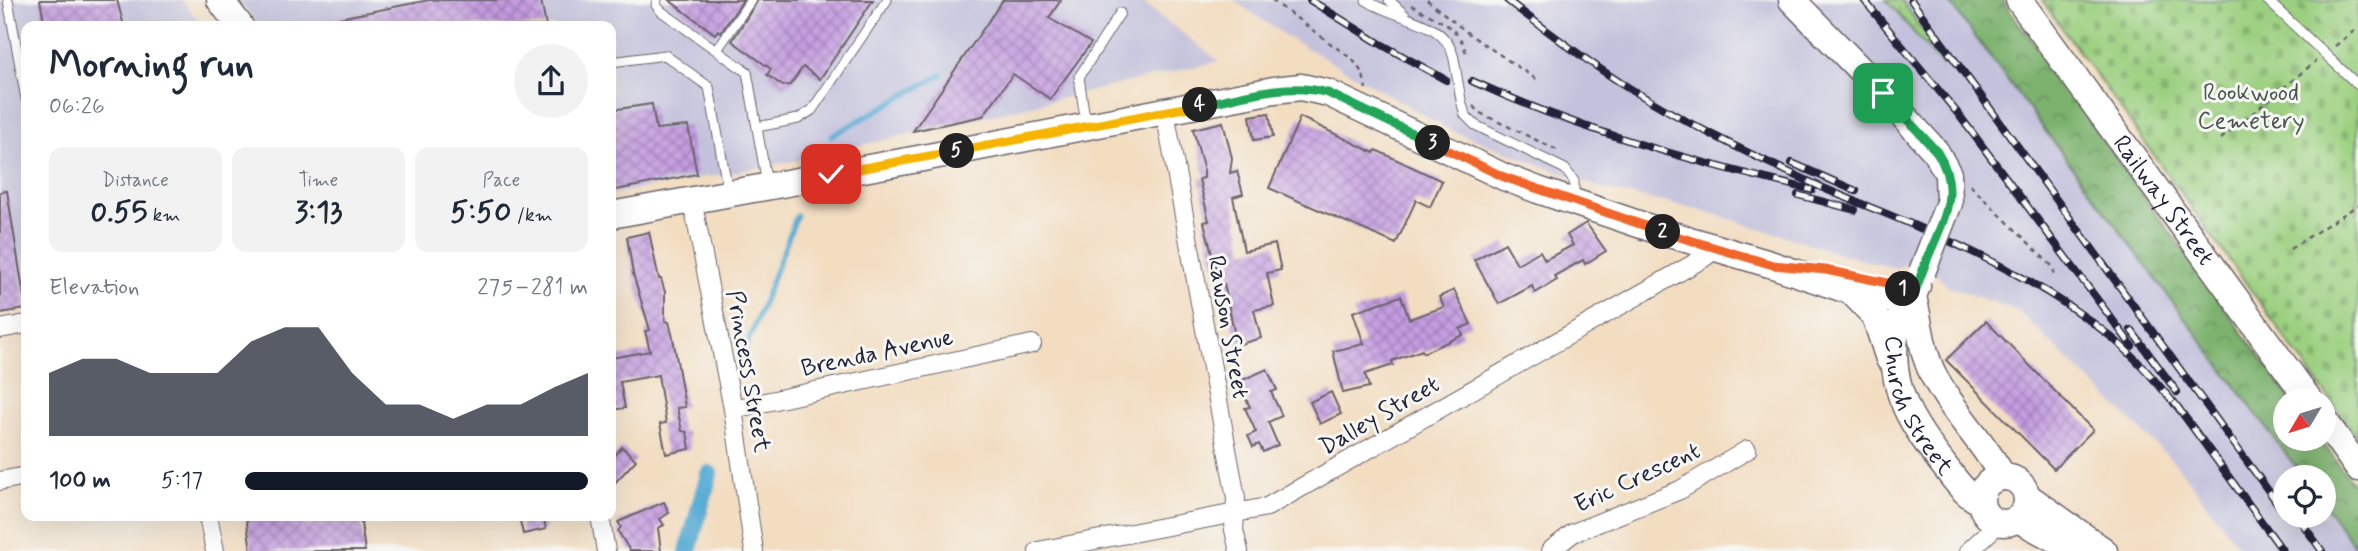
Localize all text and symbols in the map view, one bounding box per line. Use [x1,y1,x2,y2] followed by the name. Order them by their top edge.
[49,41,254,90] text: Morning run
[514,44,588,118] button: share
[1853,63,1913,123] pin
[1864,74,1902,112] icon: arrive
[2197,78,2305,137] park label: Rookwood Cemetery
[1182,88,1218,122] pin: 4
[49,92,105,122] text: 06:26
[1194,92,1205,117] text: 4
[1416,125,1450,160] pin: 3
[1428,130,1437,155] text: 3
[2105,130,2221,272] street label: Railway Street
[940,134,974,168] pin: 5
[951,138,962,163] text: 5
[801,144,861,204] pin
[812,155,850,193] icon: check
[102,168,169,193] text: Distance
[299,168,338,193] text: Time
[483,168,520,193] text: Pace
[91,193,148,232] text: 0.55
[295,193,342,232] text: 3:13
[450,193,512,232] text: 5:50
[148,203,180,228] text: km
[512,203,553,228] text: /km
[1646,215,1680,250] pin: 2
[1658,219,1667,244] text: 2
[1200,253,1255,401] street label: Rawson Street
[1885,272,1920,306] pin: 1
[49,273,140,303] text: Elevation
[477,273,588,303] text: 275–281 m
[1898,276,1907,301] text: 1
[718,288,777,455] street label: Princess Street
[798,322,956,385] street label: Brenda Avenue
[1877,335,1960,482] street label: Church Street
[1314,370,1445,463] street label: Dalley Street
[2273,388,2336,452] north arrow
[2273,388,2336,528] map controls
[1570,436,1705,521] street label: Eric Crescent
[2273,465,2336,528] button: locate
[49,466,111,496] text: 100 m
[161,466,203,496] text: 5:17

